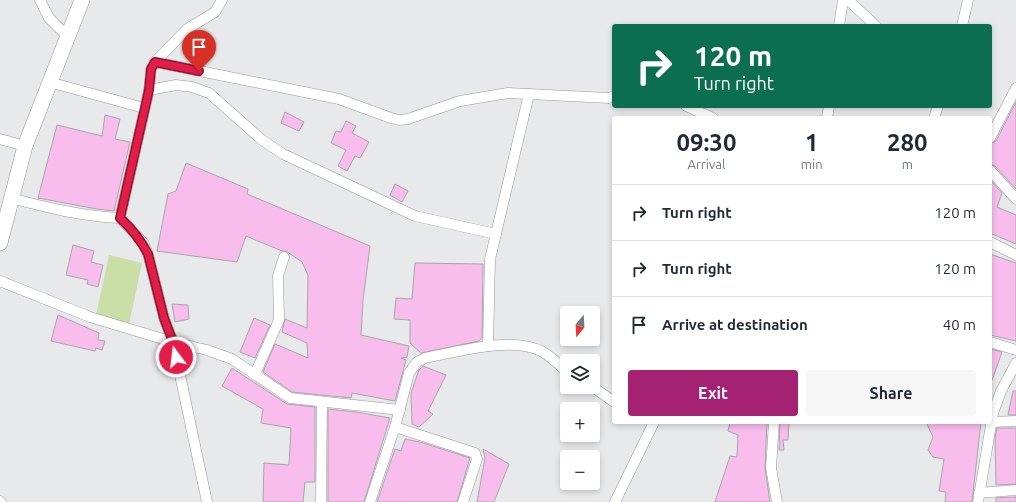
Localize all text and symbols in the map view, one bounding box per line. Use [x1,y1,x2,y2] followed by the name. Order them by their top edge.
[182,30,216,71] pin
[188,36,210,58] icon: arrive
[628,40,680,92] icon: right
[694,40,772,71] text: 120 m
[694,73,774,93] text: Turn right
[676,129,736,156] text: 09:30
[805,129,818,156] text: 1
[887,129,928,156] text: 280
[687,157,725,171] text: Arrival
[801,157,823,171] text: min
[902,157,913,171] text: m
[628,202,650,224] icon: right
[662,204,732,221] text: Turn right
[934,204,976,221] text: 120 m
[628,258,650,280] icon: right
[662,260,732,277] text: Turn right
[934,260,976,277] text: 120 m
[560,306,600,346] north arrow
[560,306,600,490] map controls
[628,314,650,336] icon: arrive
[662,316,808,333] text: Arrive at destination
[943,316,976,333] text: 40 m
[155,336,197,378] position arrow
[560,354,600,394] button: layers
[628,370,798,416] button: Exit
[806,370,976,416] button: Share
[560,402,600,442] button: +
[560,450,600,490] button: −

